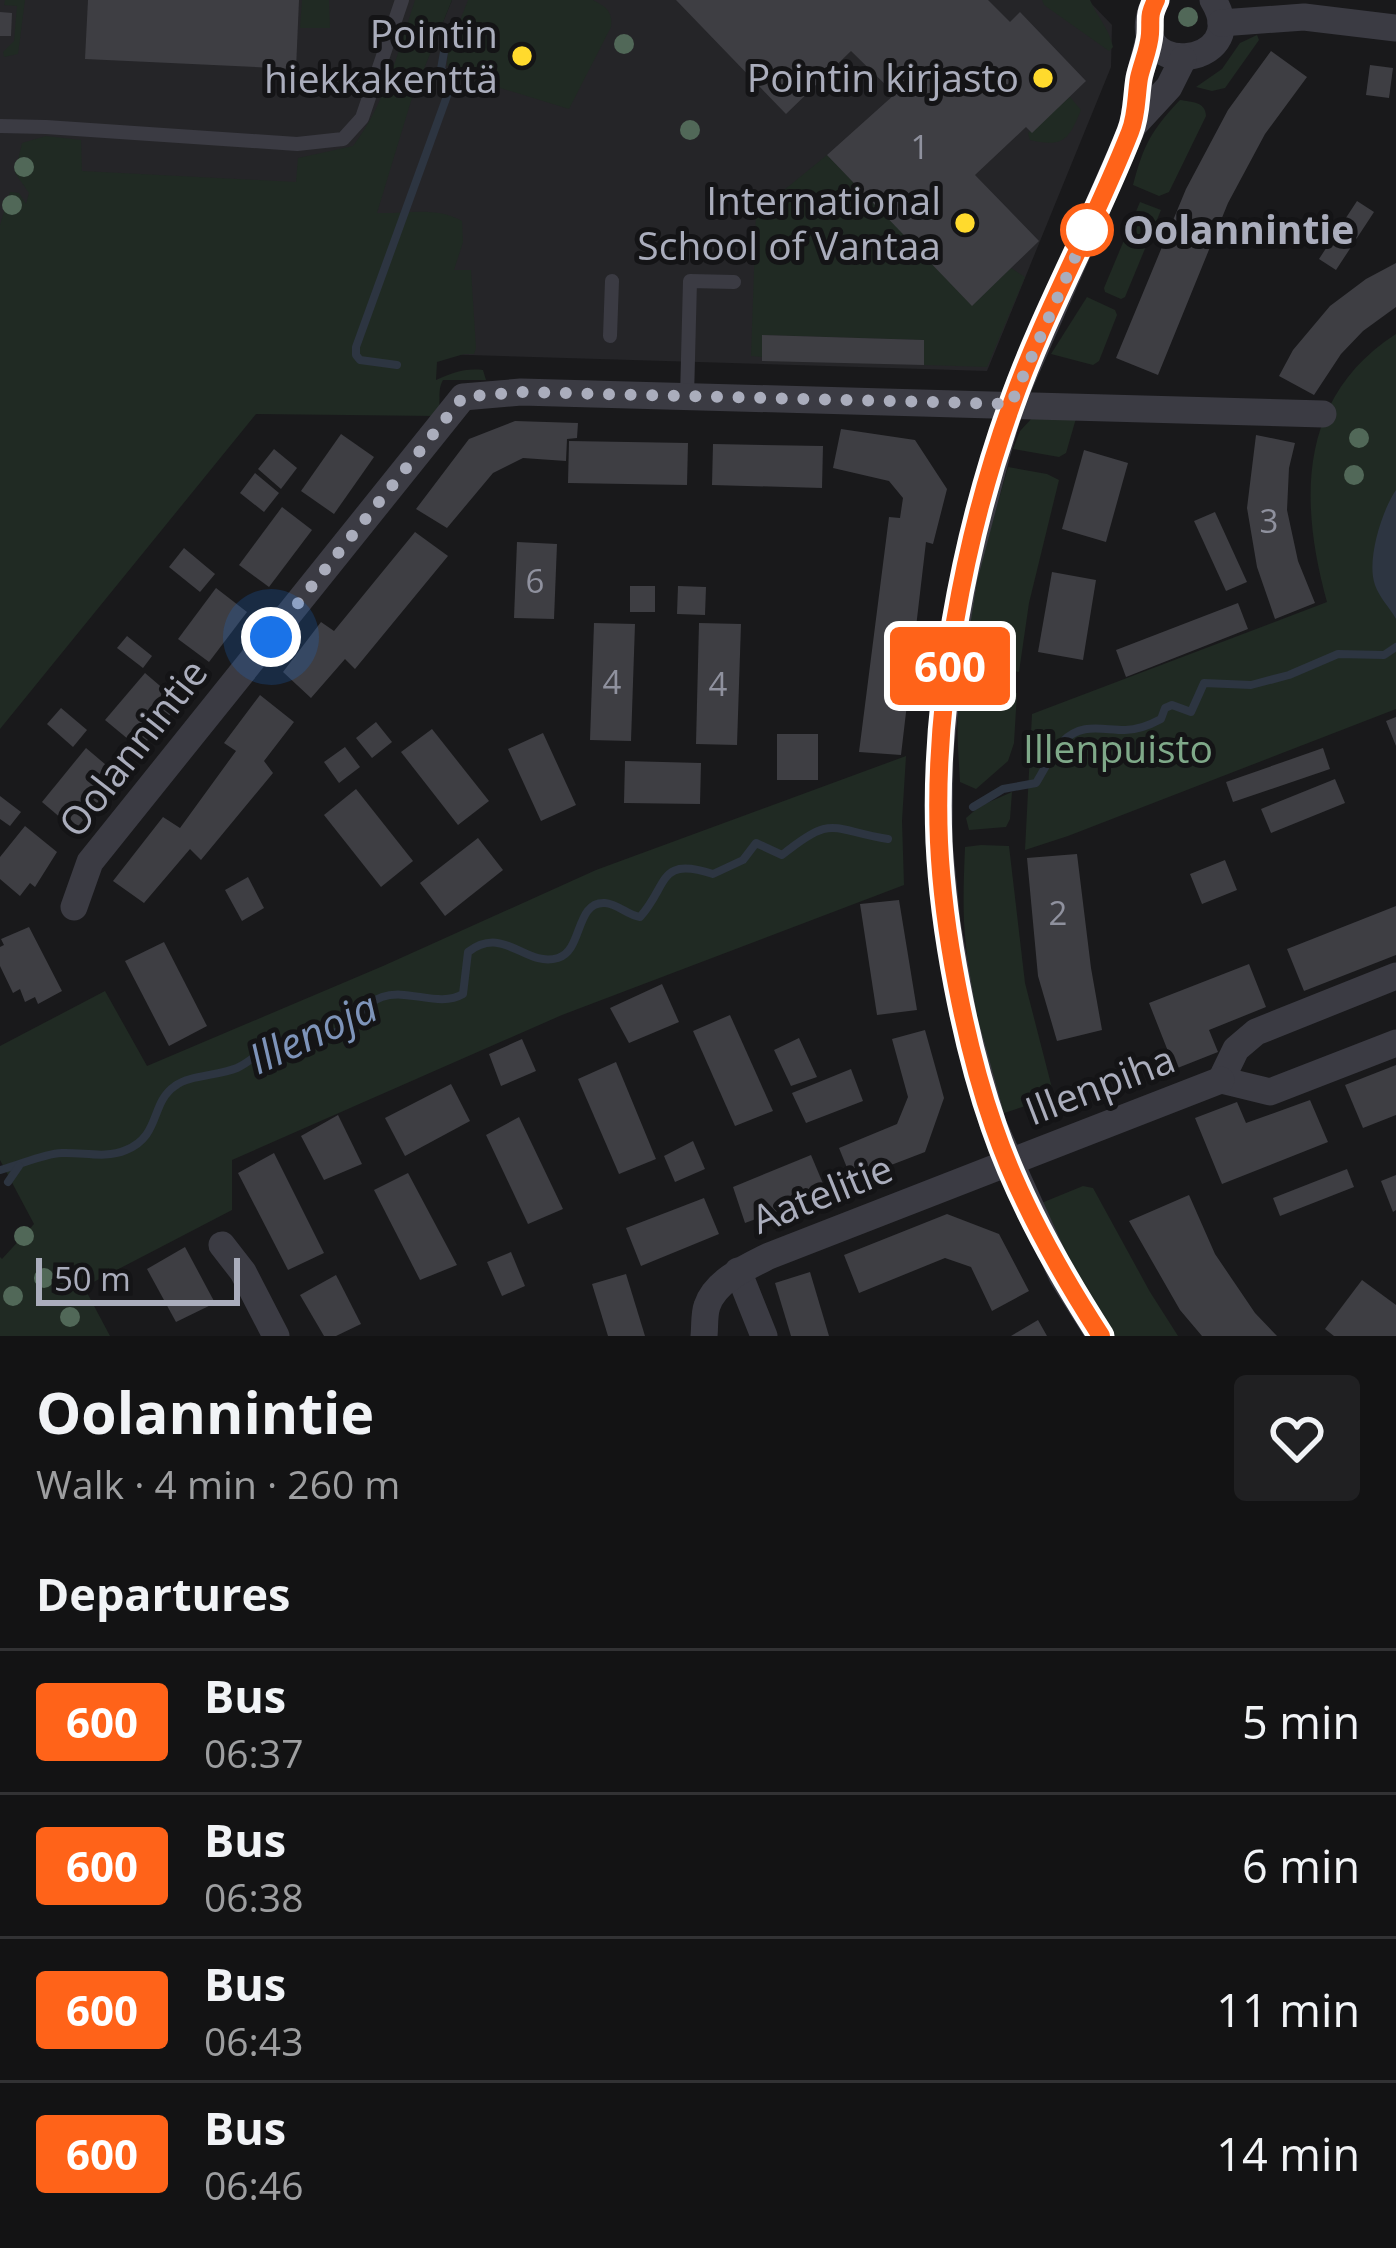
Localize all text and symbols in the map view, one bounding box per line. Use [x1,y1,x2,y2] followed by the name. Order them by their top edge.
[264,6,498,104] place label: Pointin hiekkakenttä
[509,43,535,69] marker: Pointin hiekkakenttä
[747,50,1019,103] place label: Pointin kirjasto
[1030,65,1056,91] marker: Pointin kirjasto
[911,124,929,169] house number: 1
[637,173,941,271] place label: International School of Vantaa
[1123,202,1354,255] place label: Oolannintie
[1062,205,1112,255] marker: Oolannintie
[952,210,978,236] marker: International School of Vantaa
[1260,498,1278,543] house number: 3
[526,558,544,603] house number: 6
[241,607,301,667] your location
[881,627,1019,705] line badge: 600
[914,637,986,694] text: 600
[46,647,218,847] street label: Oolannintie
[603,659,622,704] house number: 4
[709,661,728,706] house number: 4
[1023,721,1213,774] park label: Illenpuisto
[1049,890,1067,935] house number: 2
[239,977,386,1086] water label: Illenoja
[1017,1031,1182,1136] street label: Illenpiha
[743,1140,900,1245] street label: Aatelitie
[36,1252,240,1305] scale bar
[54,1256,131,1301] text: 50 m
[36,1373,374,1451] text: Oolannintie
[1234,1375,1360,1501] button: heart
[36,1457,400,1510] text: Walk · 4 min · 260 m
[36,1563,291,1624] text: Departures
[204,1665,286,1726] text: Bus
[1242,1691,1360,1752] text: 5 min
[66,1693,138,1750] text: 600
[204,1726,303,1779] text: 06:37
[204,1809,286,1870] text: Bus
[1242,1835,1360,1896] text: 6 min
[66,1837,138,1894] text: 600
[204,1870,303,1923] text: 06:38
[204,1953,286,2014] text: Bus
[1216,1979,1360,2040] text: 11 min
[66,1981,138,2038] text: 600
[204,2014,303,2067] text: 06:43
[204,2097,286,2158] text: Bus
[1216,2123,1360,2184] text: 14 min
[66,2125,138,2182] text: 600
[204,2158,303,2211] text: 06:46

